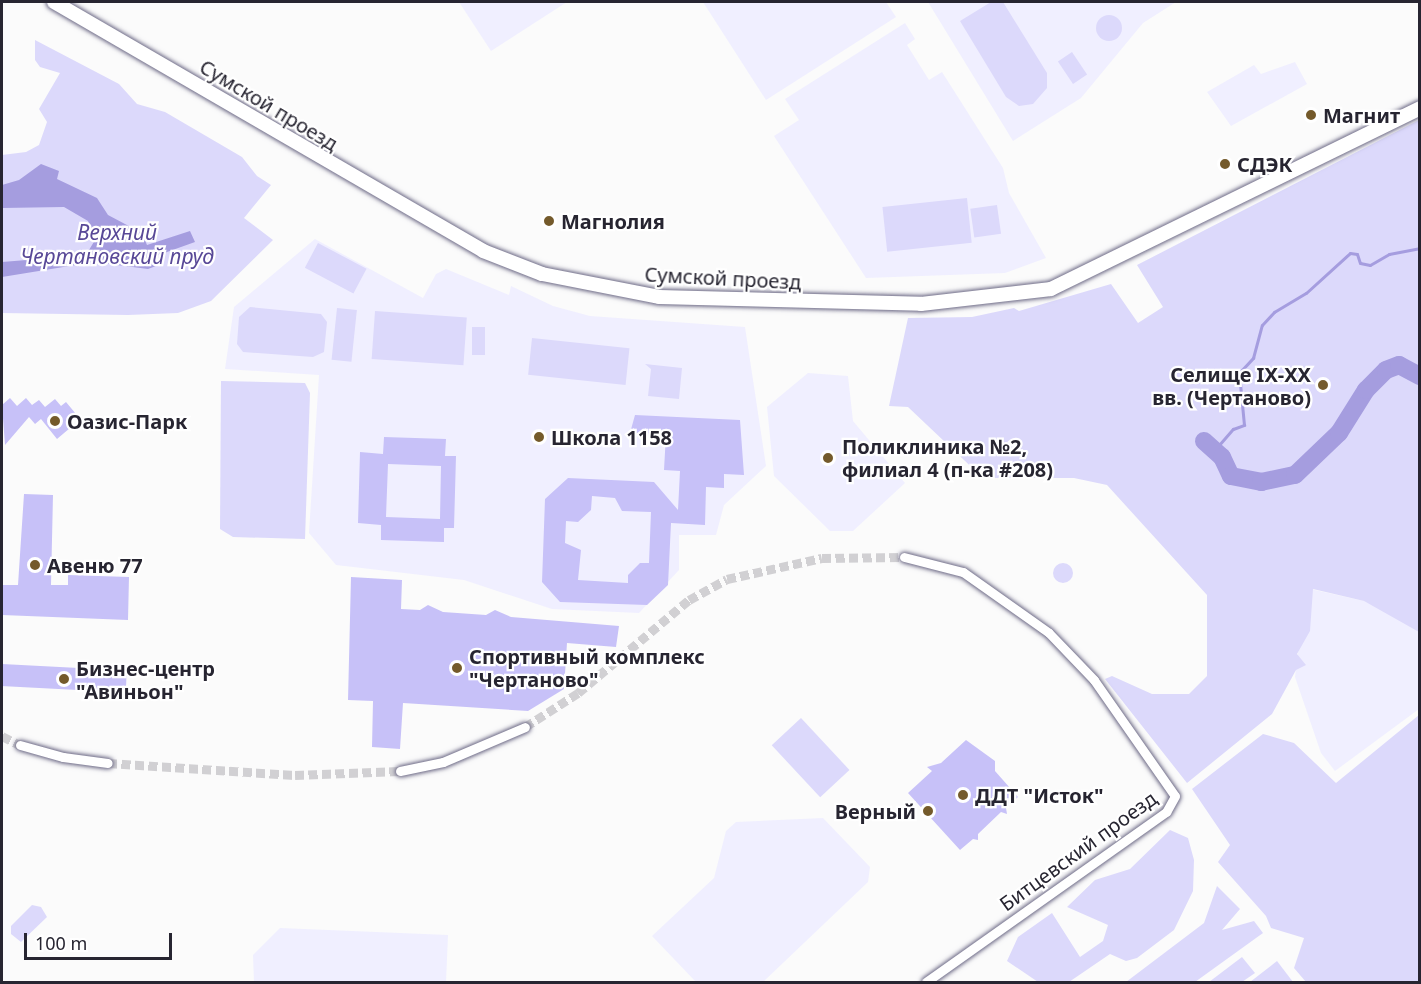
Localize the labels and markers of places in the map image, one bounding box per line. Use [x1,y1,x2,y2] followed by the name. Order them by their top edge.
[1323,103,1400,127] place label: Магнит
[1304,108,1318,122] marker: Магнит
[1237,152,1292,176] place label: СДЭК
[1218,157,1232,171] marker: СДЭК
[561,209,665,233] place label: Магнолия
[542,214,556,228] marker: Магнолия
[1152,362,1311,409] place label: Селище IX-XX вв. (Чертаново)
[1316,378,1330,392] marker: Селище IX-XX вв. (Чертаново)
[67,409,187,433] place label: Оазис-Парк
[48,414,62,428] marker: Оазис-Парк
[551,425,672,449] place label: Школа 1158
[532,430,546,444] marker: Школа 1158
[842,434,1053,481] place label: Поликлиника №2, филиал 4 (п-ка #208)
[819,449,837,467] marker: Поликлиника №2, филиал 4 (п-ка #208)
[47,553,143,577] place label: Авеню 77
[28,558,42,572] marker: Авеню 77
[469,644,705,691] place label: Спортивный комплекс "Чертаново"
[76,656,215,703] place label: Бизнес-центр "Авиньон"
[450,661,464,675] marker: Спортивный комплекс "Чертаново"
[57,672,71,686] marker: Бизнес-центр "Авиньон"
[975,783,1104,807] place label: ДДТ "Исток"
[956,788,970,802] marker: ДДТ "Исток"
[835,799,916,823] place label: Верный
[921,804,935,818] marker: Верный

